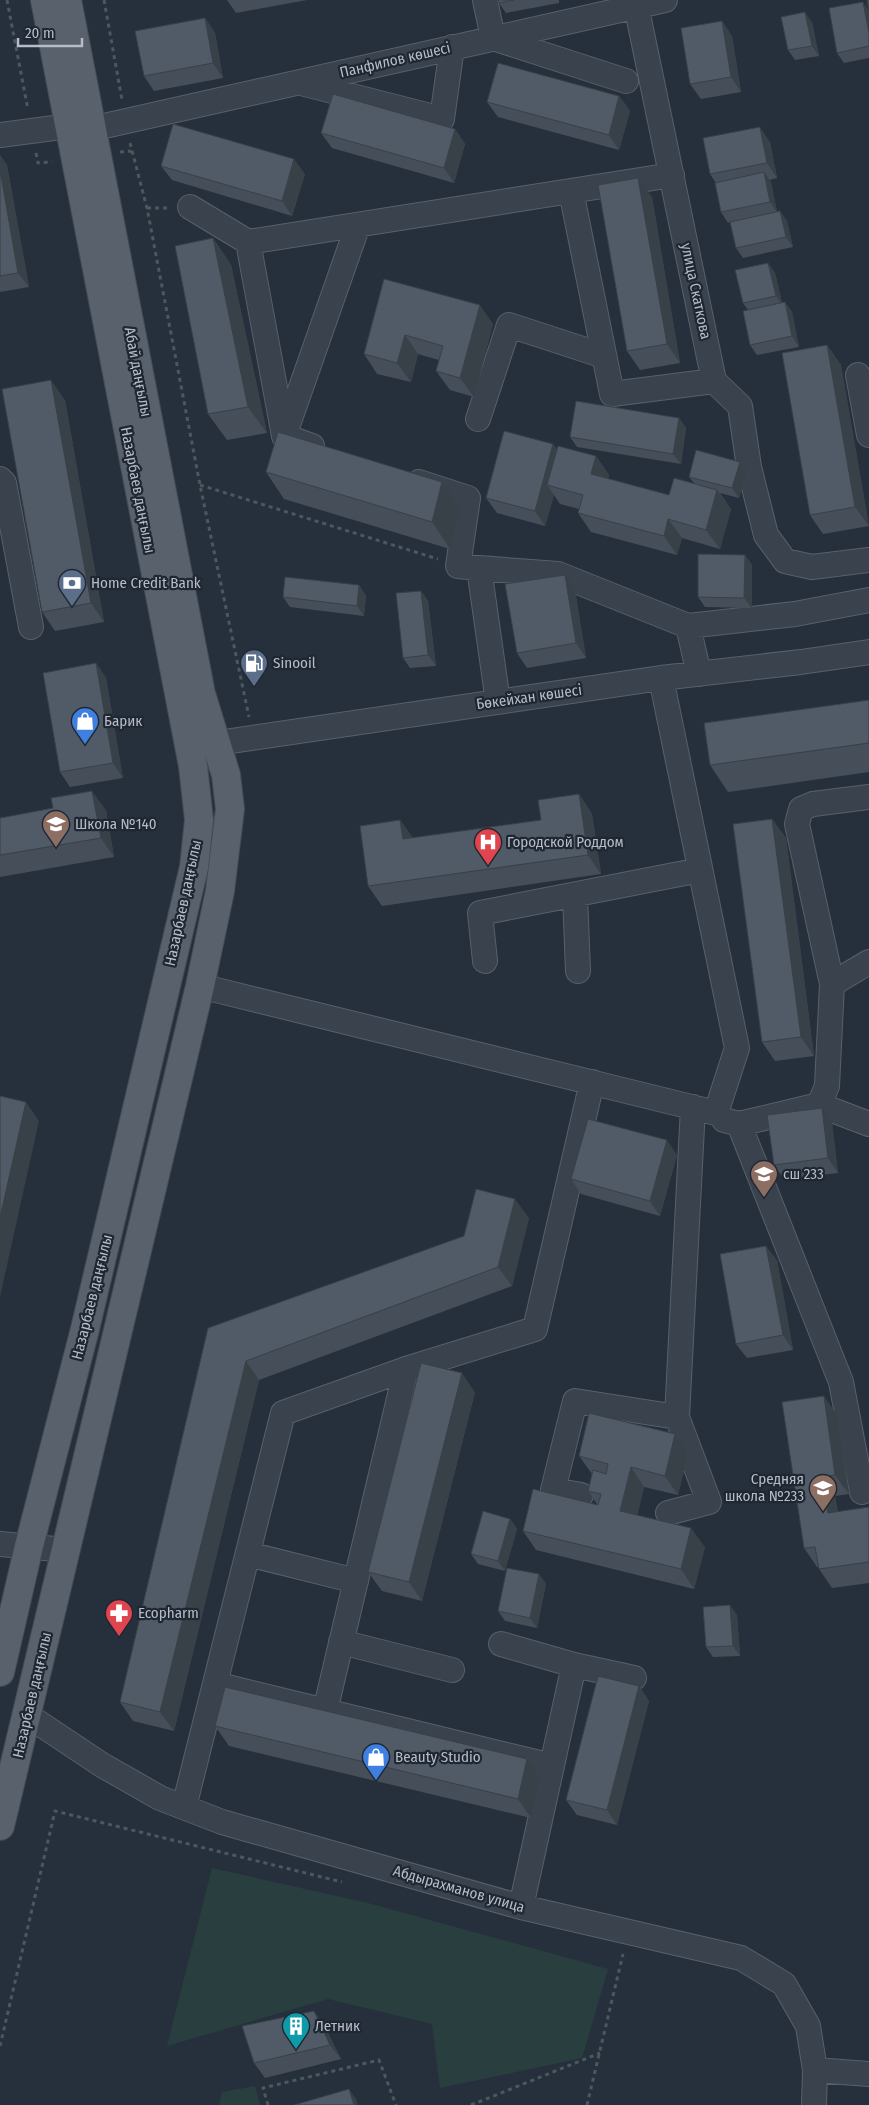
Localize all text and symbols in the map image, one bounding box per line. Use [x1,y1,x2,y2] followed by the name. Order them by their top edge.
[18,15,81,47] scale bar
[25,24,55,42] text: 20 m
[338,38,452,82] street label: Панфилов көшесі
[677,241,715,341] street label: улица Скаткова
[120,326,156,418] street label: Абай даңғылы
[117,425,159,555] street label: Назарбаев даңғылы
[57,568,87,607] bank icon: Home Credit Bank
[91,574,201,592] place label: Home Credit Bank
[239,648,269,687] fuel station icon: Sinooil
[273,654,316,672] place label: Sinooil
[475,681,583,713] street label: Бөкейхан көшесі
[70,706,100,745] shop icon: Барик
[104,712,142,730] place label: Барик
[41,809,71,848] school or university icon: Школа №140
[75,815,157,833] place label: Школа №140
[473,827,503,866] hospital icon: Городской Роддом
[507,833,624,851] place label: Городской Роддом
[161,838,205,968] street label: Назарбаев даңғылы
[749,1159,779,1198] school or university icon: сш 233
[783,1165,824,1183] place label: сш 233
[68,1233,116,1361] street label: Назарбаев даңғылы
[725,1470,804,1505] place label: Средняя школа №233
[808,1473,838,1512] school or university icon: Средняя школа №233
[104,1598,134,1637] pharmacy icon: Ecopharm
[138,1604,199,1622] place label: Ecopharm
[9,1630,55,1760] street label: Назарбаев даңғылы
[361,1742,391,1781] shop icon: Beauty Studio
[395,1748,481,1766] place label: Beauty Studio
[391,1862,527,1916] street label: Абдырахманов улица
[281,2011,311,2050] building icon: Летник
[315,2017,360,2035] place label: Летник

